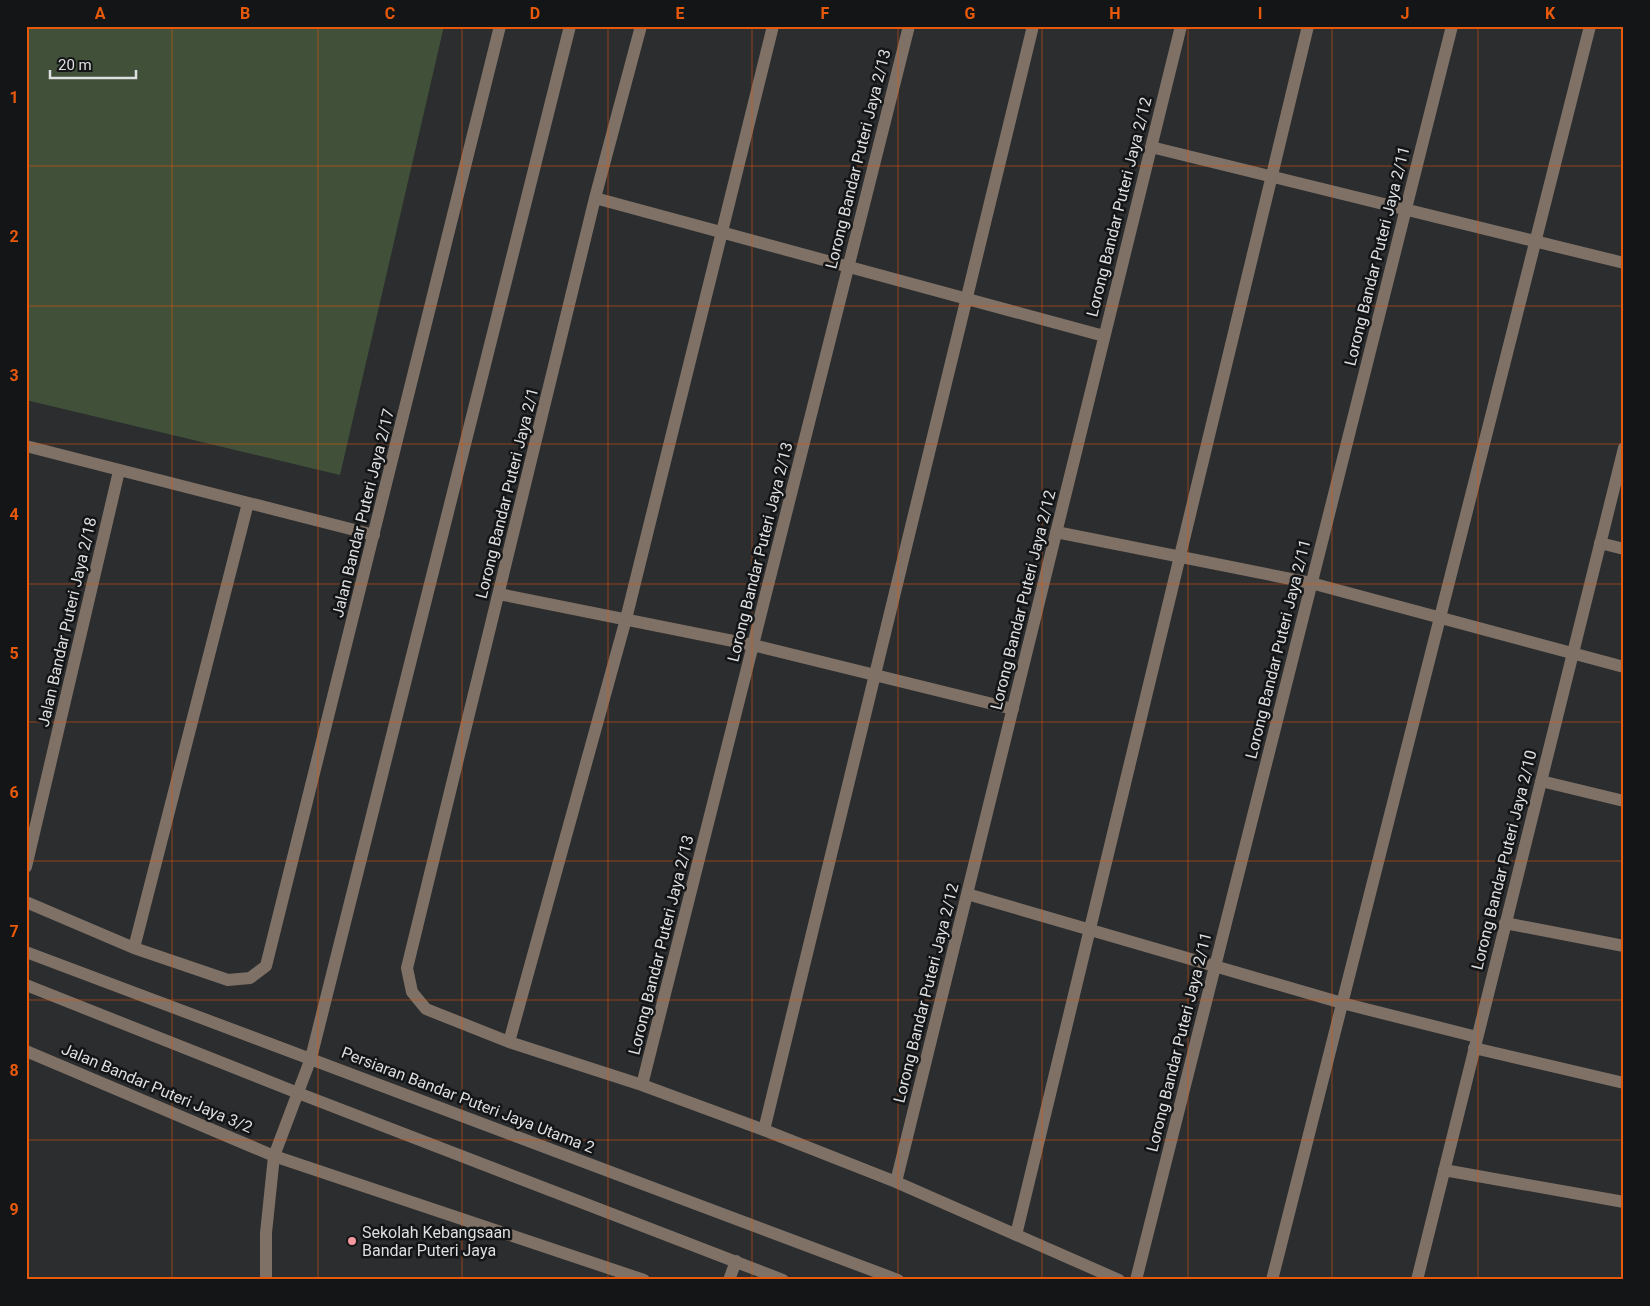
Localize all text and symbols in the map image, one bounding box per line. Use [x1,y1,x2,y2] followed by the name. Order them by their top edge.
[95,4,106,23] text: A
[240,4,250,23] text: B
[385,4,395,23] text: C
[530,4,540,23] text: D
[676,4,685,23] text: E
[821,4,830,23] text: F
[965,4,976,23] text: G
[1109,4,1121,23] text: H
[1258,4,1262,23] text: I
[1401,4,1409,23] text: J
[1545,4,1556,23] text: K
[821,47,895,271] street label: Lorong Bandar Puteri Jaya 2/13
[50,48,136,80] scale bar
[58,56,92,74] text: 20 m
[9,88,19,107] text: 1
[1082,95,1156,319] street label: Lorong Bandar Puteri Jaya 2/12
[1340,144,1414,368] street label: Lorong Bandar Puteri Jaya 2/11
[9,227,19,246] text: 2
[9,366,19,385] text: 3
[472,386,542,600] street label: Lorong Bandar Puteri Jaya 2/1
[328,407,398,619] street label: Jalan Bandar Puteri Jaya 2/17
[723,440,797,664] street label: Lorong Bandar Puteri Jaya 2/13
[986,488,1060,712] street label: Lorong Bandar Puteri Jaya 2/12
[9,505,19,524] text: 4
[34,515,100,729] street label: Jalan Bandar Puteri Jaya 2/18
[1241,537,1315,761] street label: Lorong Bandar Puteri Jaya 2/11
[9,644,19,663] text: 5
[1467,748,1541,972] street label: Lorong Bandar Puteri Jaya 2/10
[9,783,19,802] text: 6
[624,833,698,1057] street label: Lorong Bandar Puteri Jaya 2/13
[889,881,963,1105] street label: Lorong Bandar Puteri Jaya 2/12
[9,922,19,941] text: 7
[1142,930,1216,1154] street label: Lorong Bandar Puteri Jaya 2/11
[59,1039,255,1137] street label: Jalan Bandar Puteri Jaya 3/2
[339,1043,597,1157] street label: Persiaran Bandar Puteri Jaya Utama 2
[9,1061,19,1080] text: 8
[9,1200,19,1219] text: 9
[362,1223,511,1260] place label: Sekolah Kebangsaan Bandar Puteri Jaya
[346,1235,358,1247] marker: Sekolah Kebangsaan Bandar Puteri Jaya

